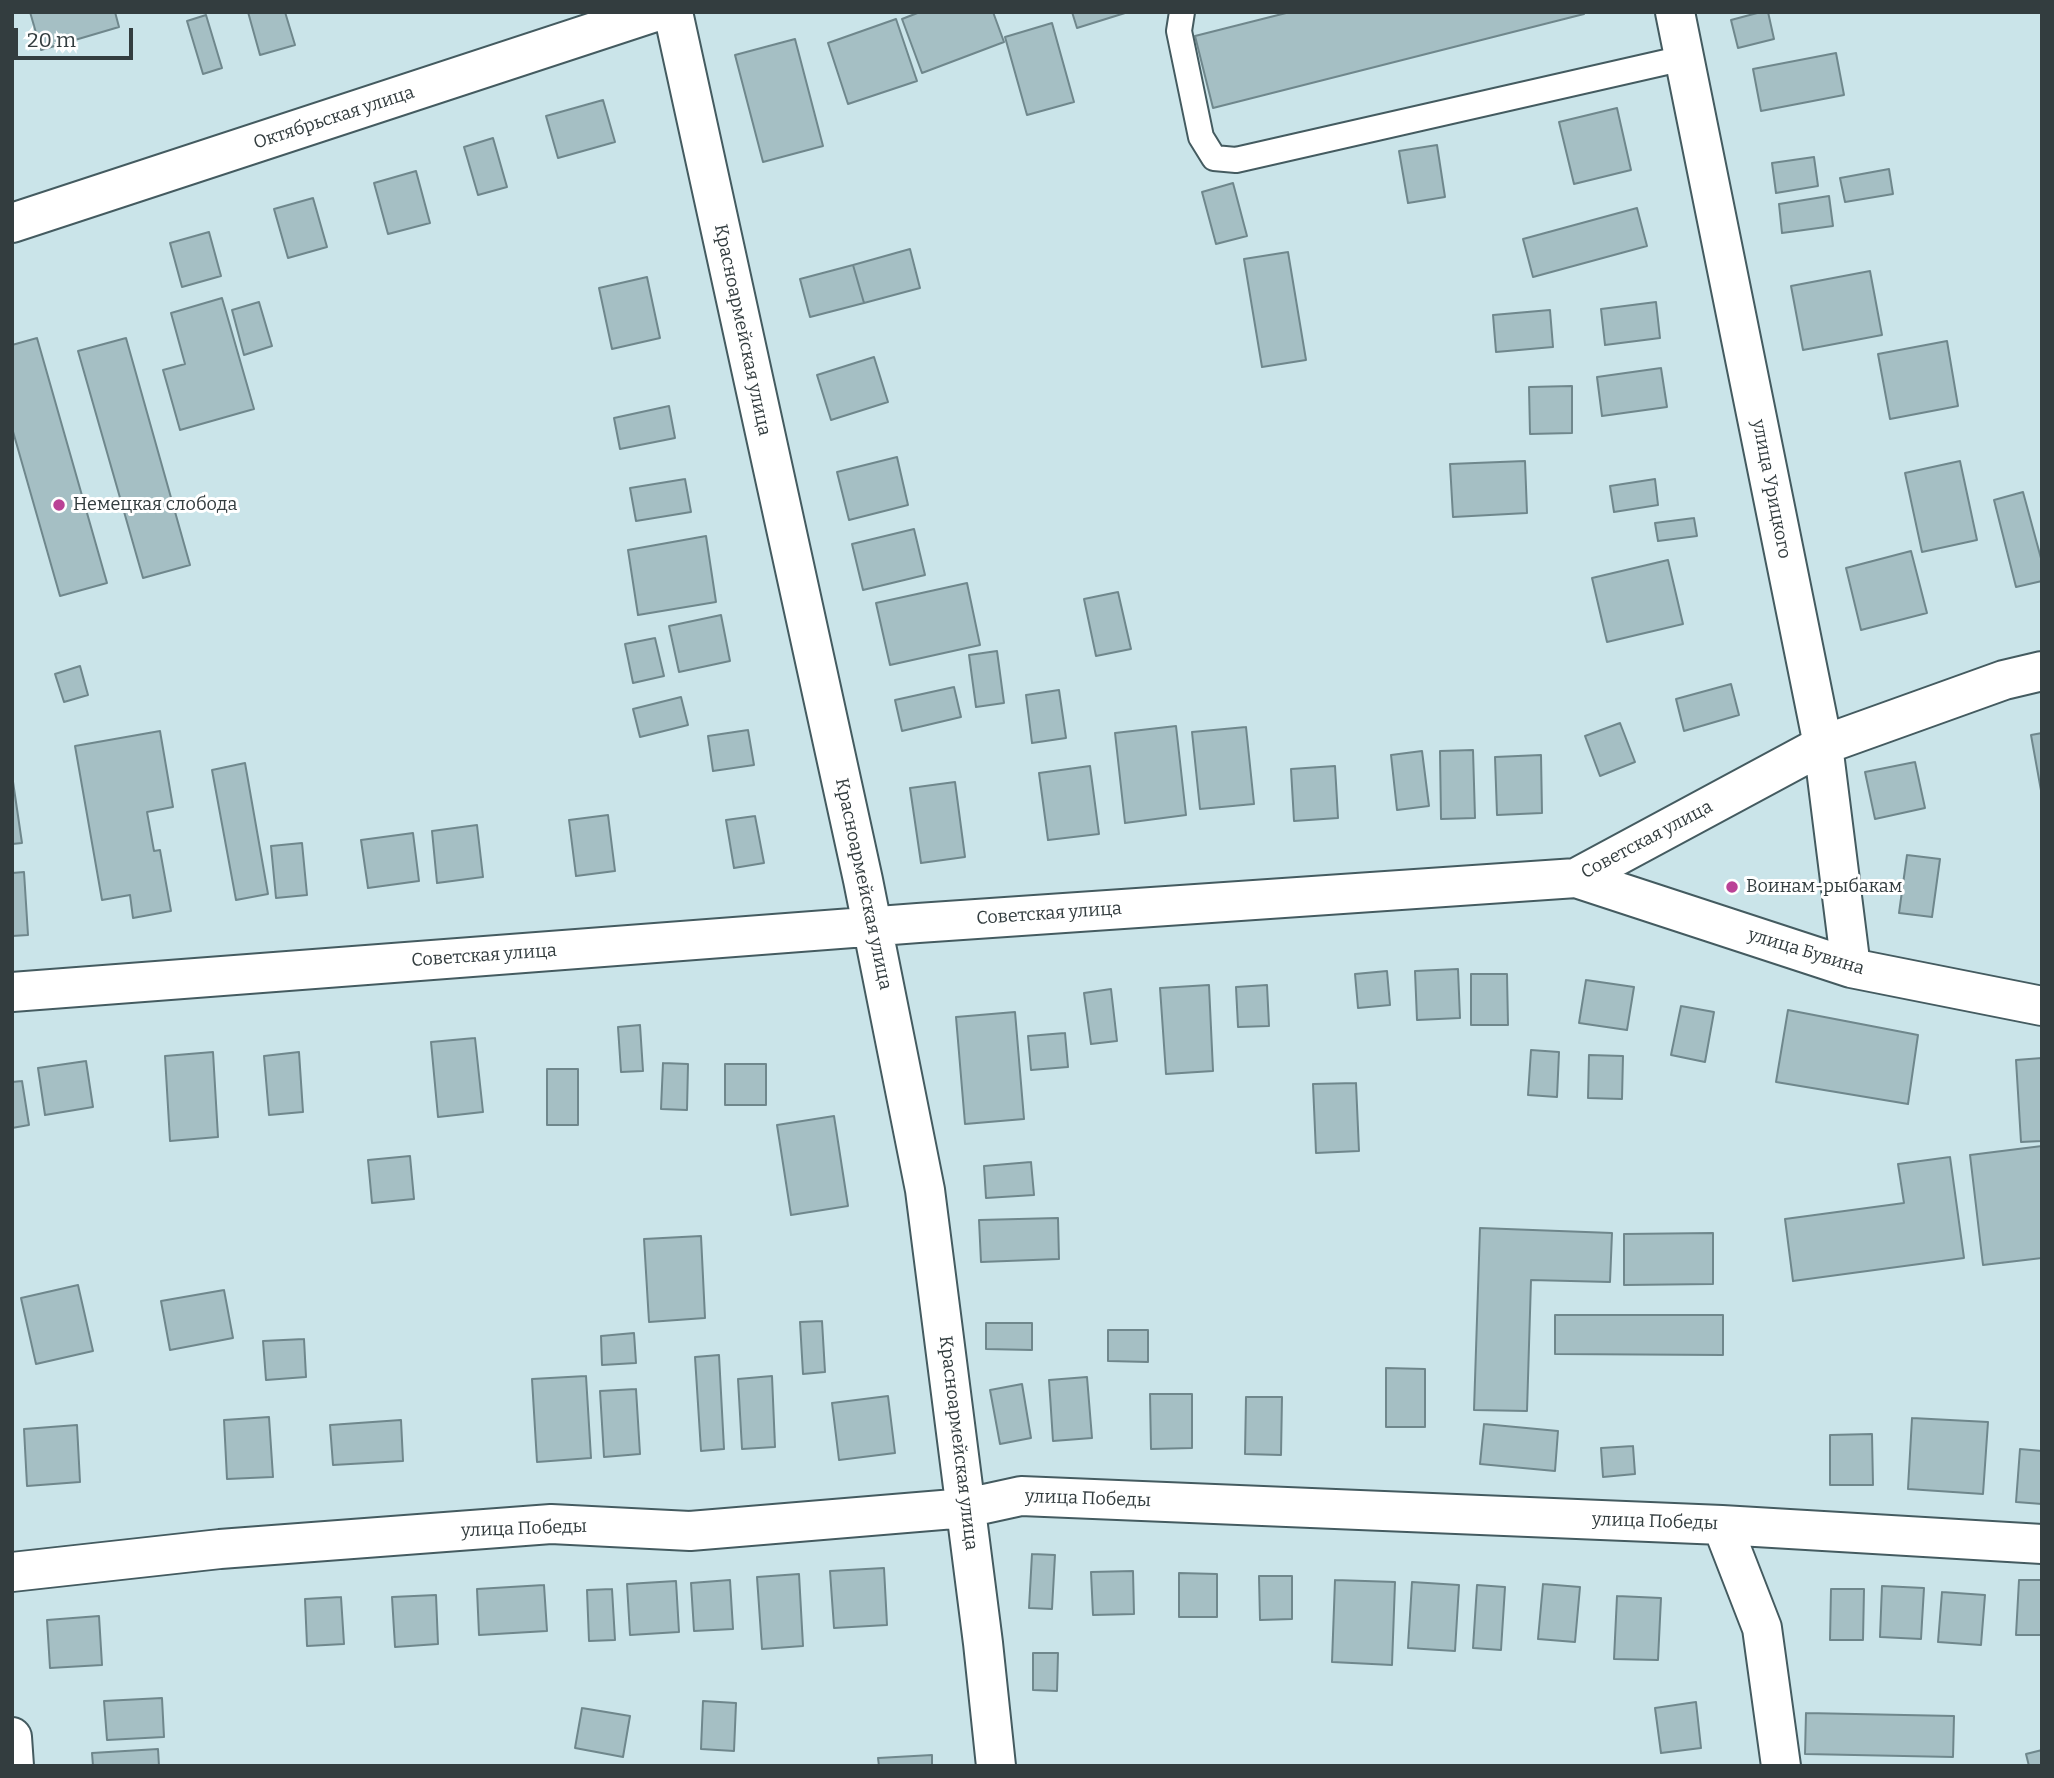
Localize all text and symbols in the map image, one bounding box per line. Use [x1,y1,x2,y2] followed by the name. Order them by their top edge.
[18,14,136,58] scale bar
[27,27,76,53] text: 20 m
[251,82,417,154] street label: Октябрьская улица
[709,222,775,438] street label: Красноармейская улица
[1747,418,1795,560] street label: улица Урицкого
[73,494,237,516] place label: Немецкая слобода
[51,497,67,513] marker: Немецкая слобода
[830,776,896,992] street label: Красноармейская улица
[1578,796,1716,884] street label: Советская улица
[1746,876,1902,898] place label: Воинам-рыбакам
[1724,879,1740,895] marker: Воинам-рыбакам
[976,898,1122,930] street label: Советская улица
[1745,924,1867,980] street label: улица Бувина
[411,940,557,972] street label: Советская улица
[934,1335,982,1551] street label: Красноармейская улица
[1025,1486,1151,1512] street label: улица Победы
[1592,1509,1718,1535] street label: улица Победы
[461,1516,587,1542] street label: улица Победы

